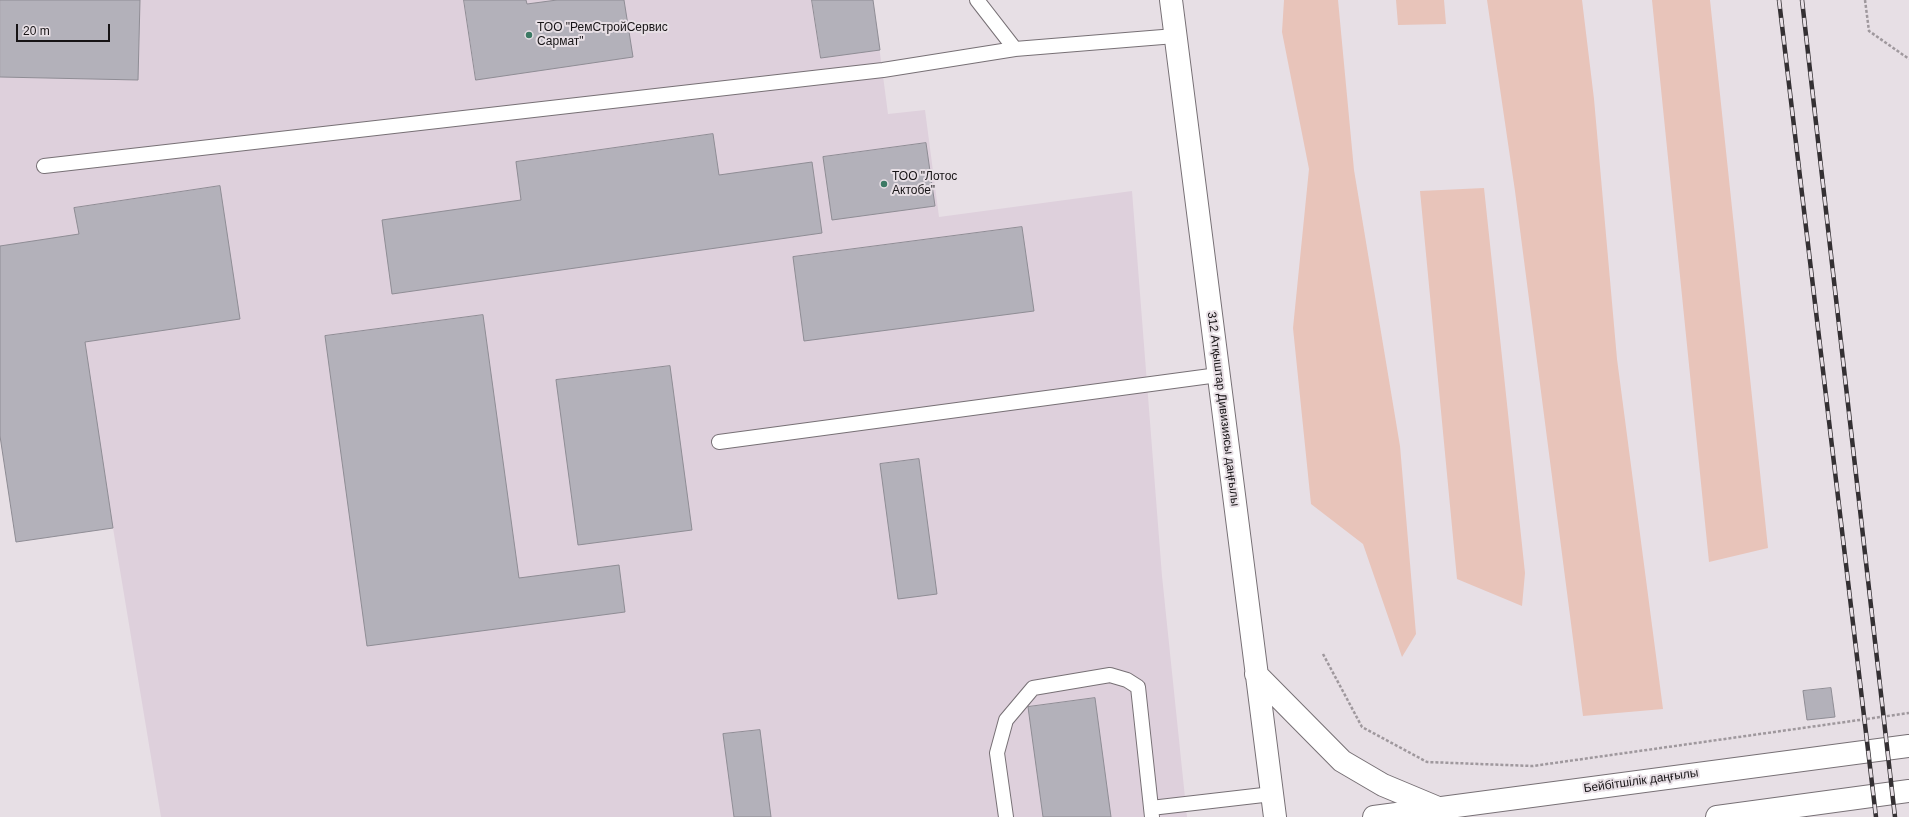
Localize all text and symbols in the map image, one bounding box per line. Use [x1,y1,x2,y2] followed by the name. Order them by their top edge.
[18,16,112,42] scale bar
[537,21,668,49] place label: ТОО "РемСтройСервис Сармат"
[23,24,50,38] text: 20 m
[524,30,534,40] marker: ТОО "РемСтройСервис Сармат"
[892,170,957,198] place label: ТОО "Лотос Актобе"
[879,179,889,189] marker: ТОО "Лотос Актобе"
[1204,311,1242,507] street label: 312 Атқыштар Дивизиясы даңғылы
[1583,766,1699,796] street label: Бейбітшілік даңғылы

